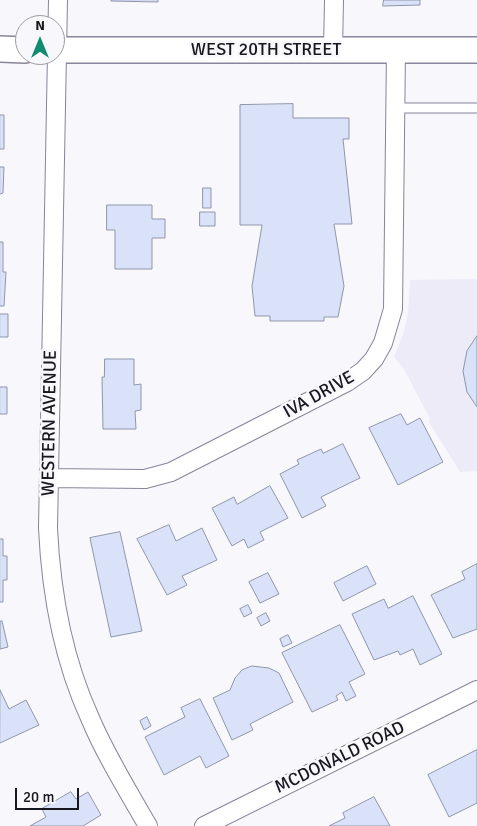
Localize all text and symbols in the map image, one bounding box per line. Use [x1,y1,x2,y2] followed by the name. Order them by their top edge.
[15,15,65,65] north arrow
[35,17,45,34] text: N
[191,39,341,61] street label: WEST 20TH STREET
[38,350,62,496] street label: WESTERN AVENUE
[280,367,358,423] street label: IVA DRIVE
[272,717,408,799] street label: MCDONALD ROAD
[18,778,81,810] scale bar
[23,788,54,806] text: 20 m

